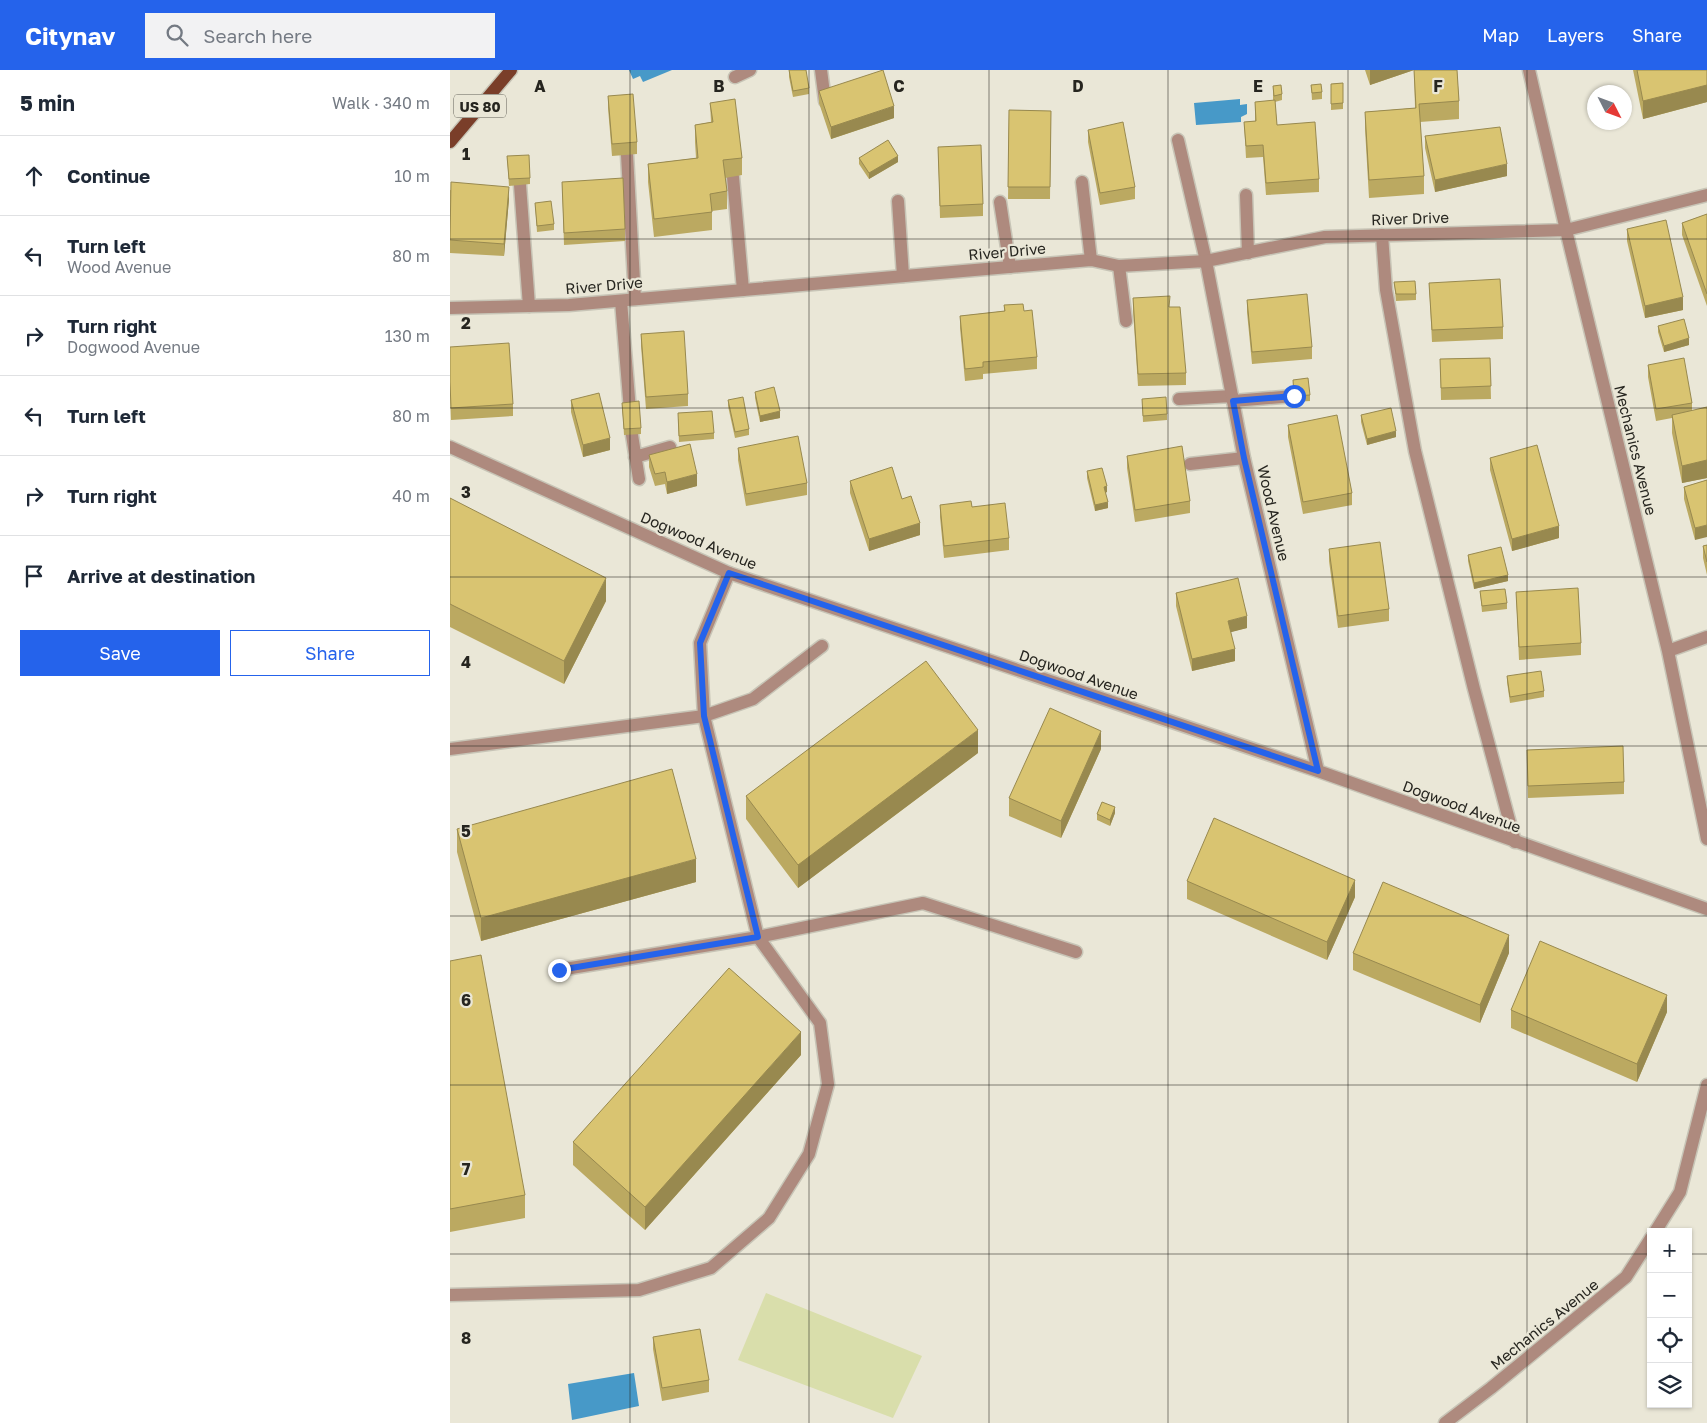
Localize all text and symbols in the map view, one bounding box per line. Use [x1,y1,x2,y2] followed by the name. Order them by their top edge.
[145,13,495,58] search box
[25,21,115,50] text: Citynav
[163,21,191,49] icon: search
[203,24,312,47] text: Search here
[1482,24,1519,46] text: Map
[1547,24,1604,46] text: Layers
[1632,24,1682,46] text: Share
[534,76,546,96] text: A
[713,76,725,96] text: B
[893,76,905,96] text: C
[1072,76,1084,96] text: D
[1253,76,1263,96] text: E
[1433,76,1443,96] text: F
[1587,85,1632,130] north arrow
[20,90,75,116] text: 5 min
[332,93,430,113] text: Walk · 340 m
[454,94,506,118] road number: US 80
[462,144,470,164] text: 1
[20,162,48,190] icon: ahead
[67,164,150,187] text: Continue
[394,166,430,186] text: 10 m
[1371,208,1449,228] street label: River Drive
[67,234,146,257] text: Turn left
[967,239,1047,263] street label: River Drive
[20,242,48,270] icon: left
[392,246,430,266] text: 80 m
[67,257,171,277] text: Wood Avenue
[564,273,644,297] street label: River Drive
[461,313,471,333] text: 2
[67,314,157,337] text: Turn right
[20,322,48,350] icon: right
[385,326,430,346] text: 130 m
[67,337,200,357] text: Dogwood Avenue
[1611,383,1661,517] street label: Mechanics Avenue
[1283,385,1306,408] route start
[20,402,48,430] icon: left
[67,404,146,427] text: Turn left
[392,406,430,426] text: 80 m
[1254,463,1294,563] street label: Wood Avenue
[20,482,48,510] icon: right
[461,482,471,502] text: 3
[67,484,157,507] text: Turn right
[392,486,430,506] text: 40 m
[638,507,760,573] street label: Dogwood Avenue
[20,562,48,590] icon: arrive
[67,564,255,587] text: Arrive at destination
[20,630,220,676] button: Save
[230,630,430,676] button: Share
[1017,645,1141,703] street label: Dogwood Avenue
[461,652,471,672] text: 4
[1400,776,1524,836] street label: Dogwood Avenue
[461,821,471,841] text: 5
[548,959,571,982] route end
[461,990,471,1010] text: 6
[462,1159,471,1179] text: 7
[1647,1228,1692,1408] map controls
[1647,1228,1692,1273] button: +
[1647,1273,1692,1318] button: −
[1486,1275,1602,1373] street label: Mechanics Avenue
[1647,1318,1692,1363] button: locate
[461,1328,471,1348] text: 8
[1647,1363,1692,1408] button: layers

